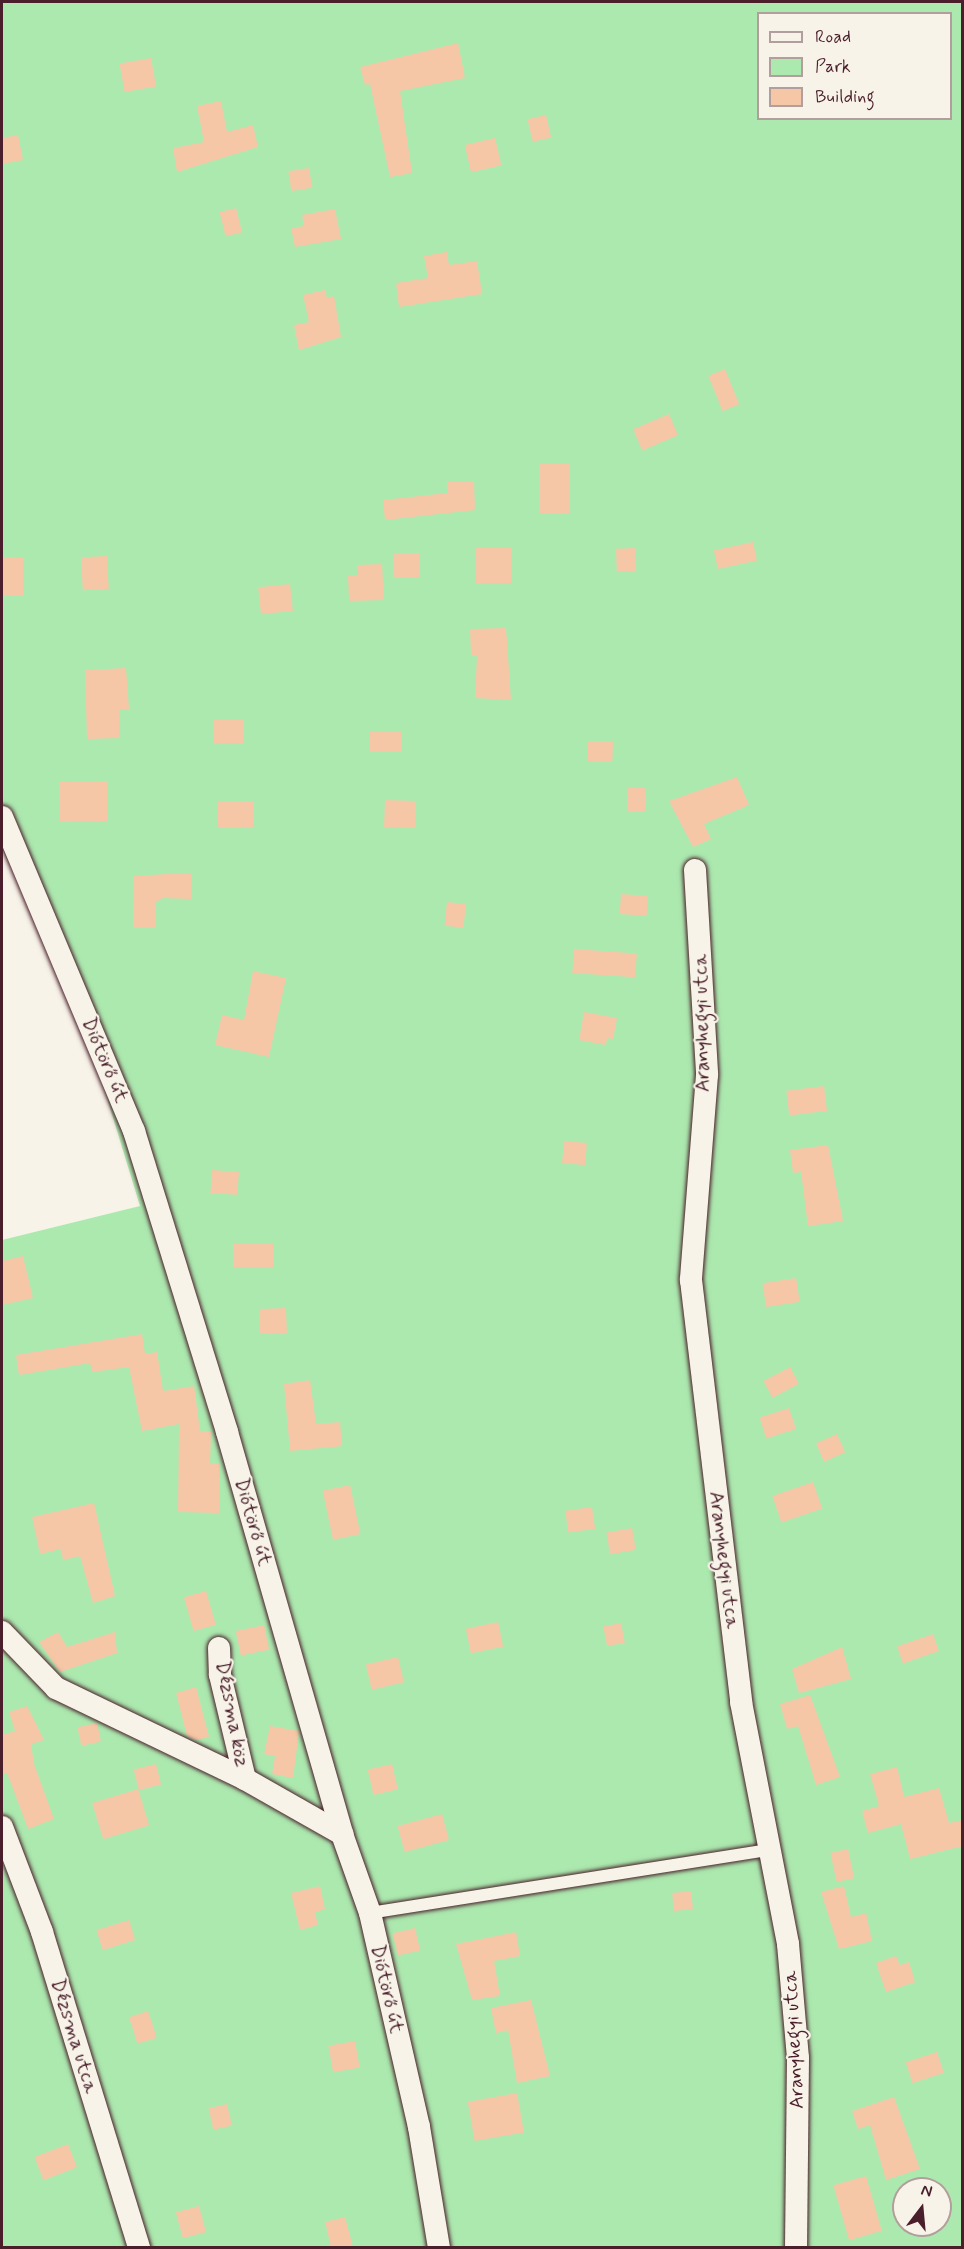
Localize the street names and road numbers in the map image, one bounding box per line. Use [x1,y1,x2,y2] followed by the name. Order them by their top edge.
[689,954,715,1092] street label: Aranyhegyi utca
[76,1014,134,1106] street label: Diótörő út
[229,1475,277,1569] street label: Diótörő út
[704,1490,744,1630] street label: Aranyhegyi utca
[210,1659,254,1769] street label: Dézsma köz
[365,1942,409,2036] street label: Diótörő út
[778,1970,810,2110] street label: Aranyhegyi utca
[45,1976,103,2096] street label: Dézsma utca

